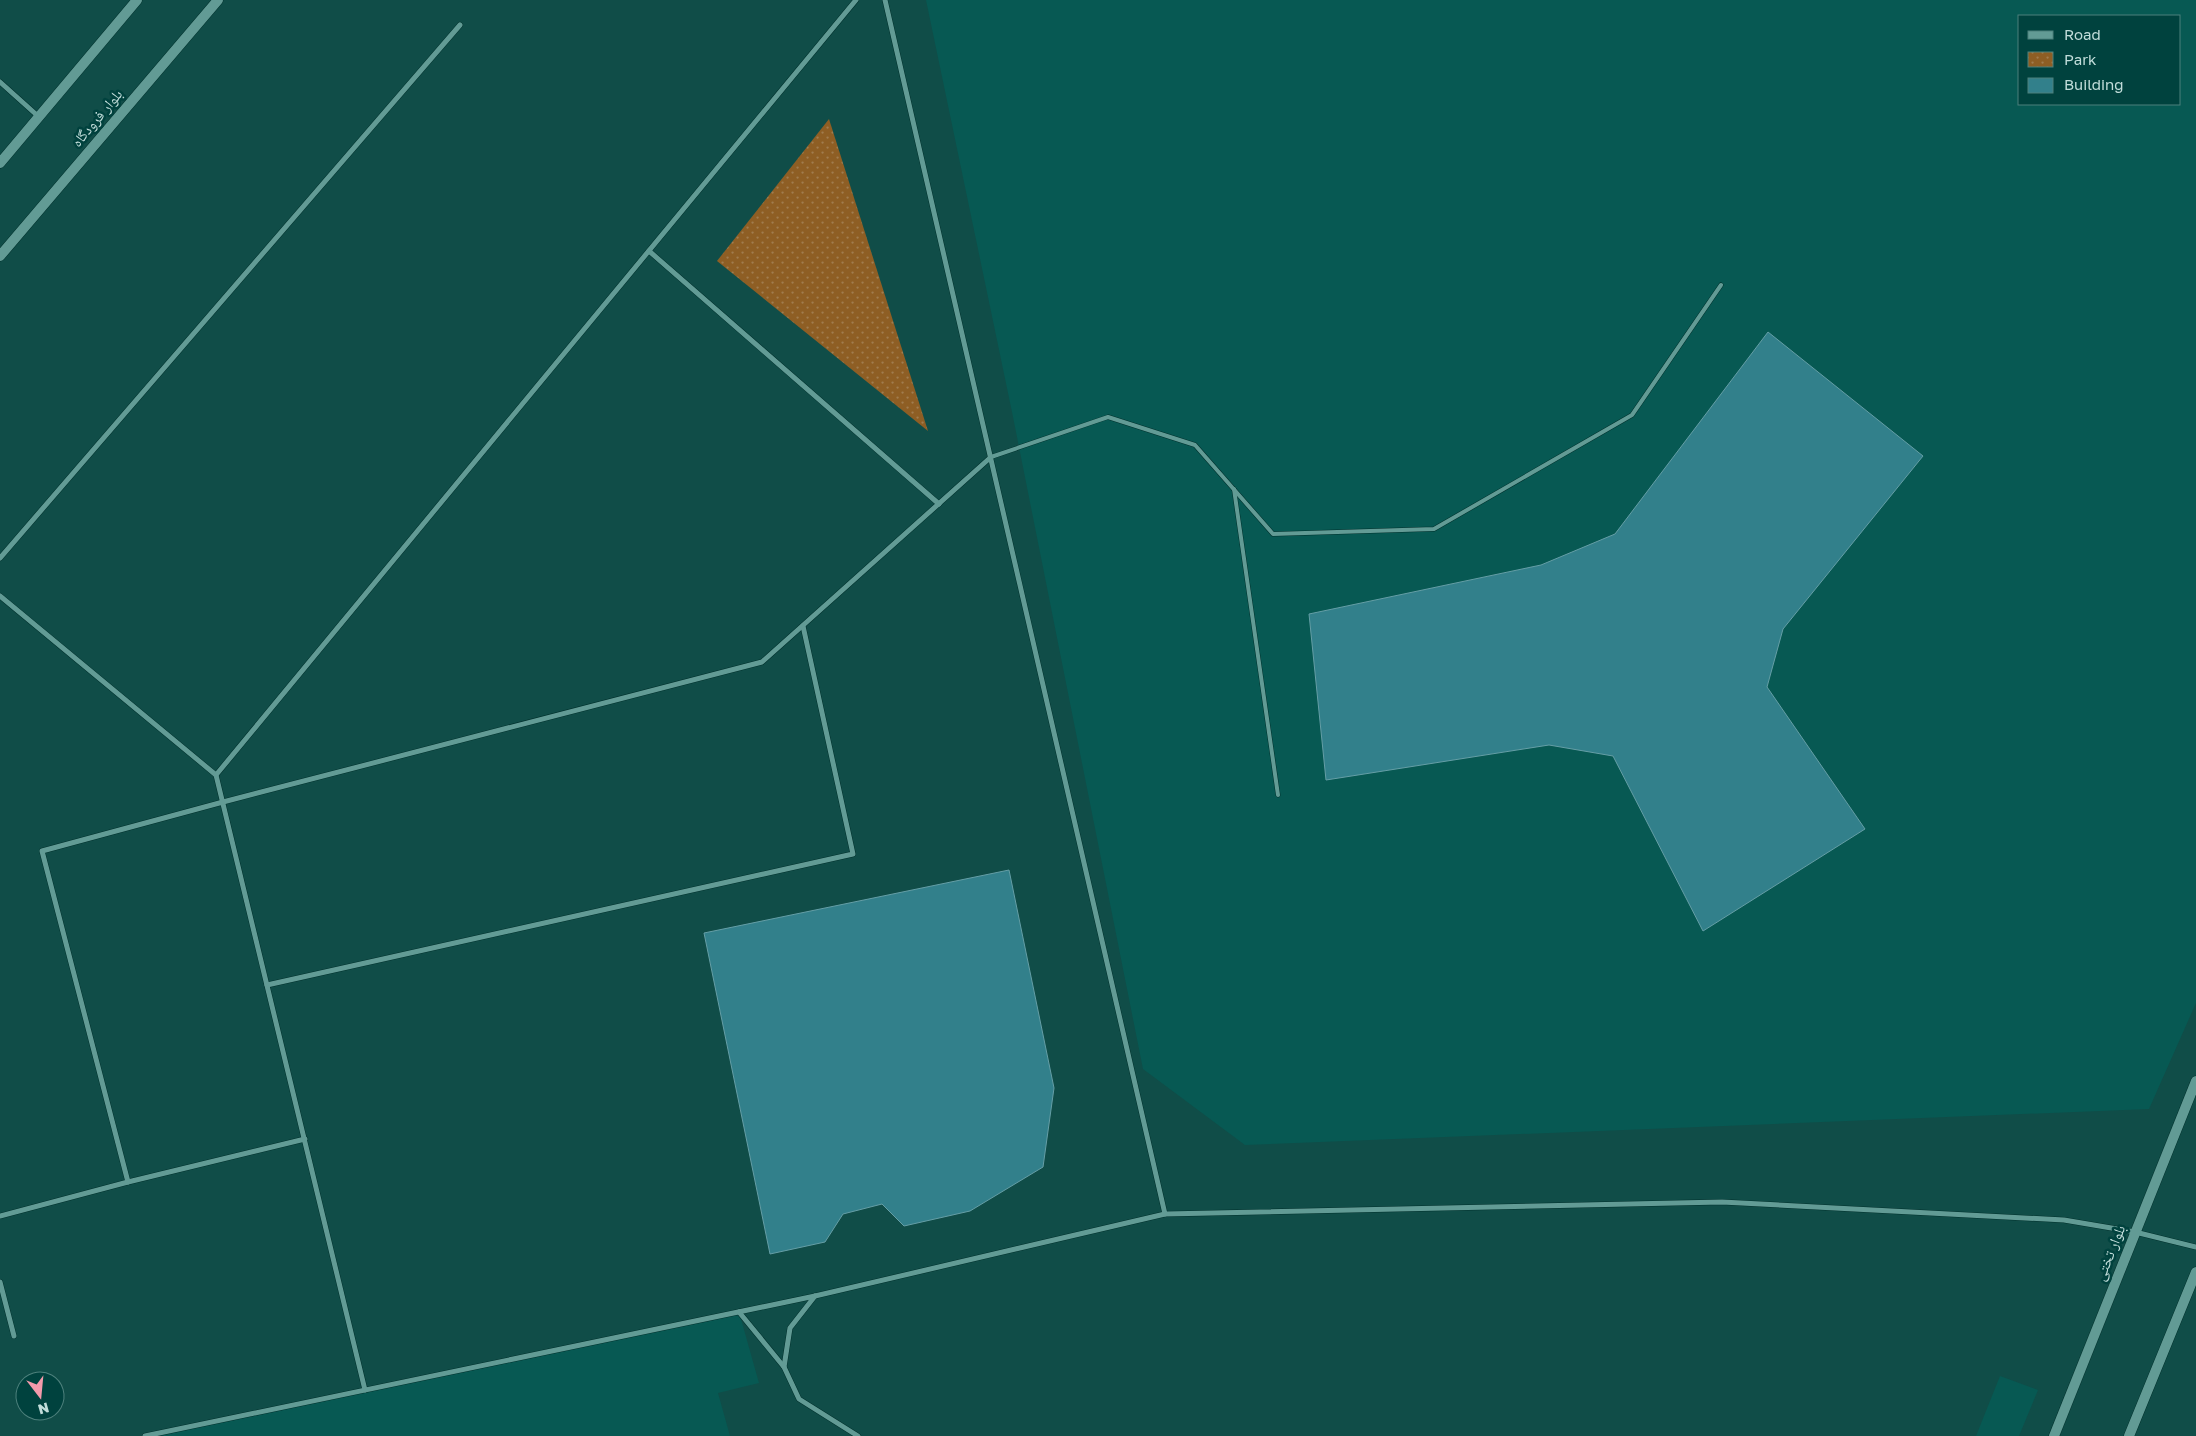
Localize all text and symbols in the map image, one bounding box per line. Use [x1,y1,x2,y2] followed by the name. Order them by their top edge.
[2018,15,2181,105] legend
[2064,25,2101,43] text: Road
[2064,50,2097,68] text: Park
[2064,75,2124,93] text: Building
[67,85,126,150] street label: بلوار فرودگاه
[2090,1222,2130,1284] street label: بلوار تختی
[15,1371,65,1421] north arrow
[36,1399,51,1419] text: N

